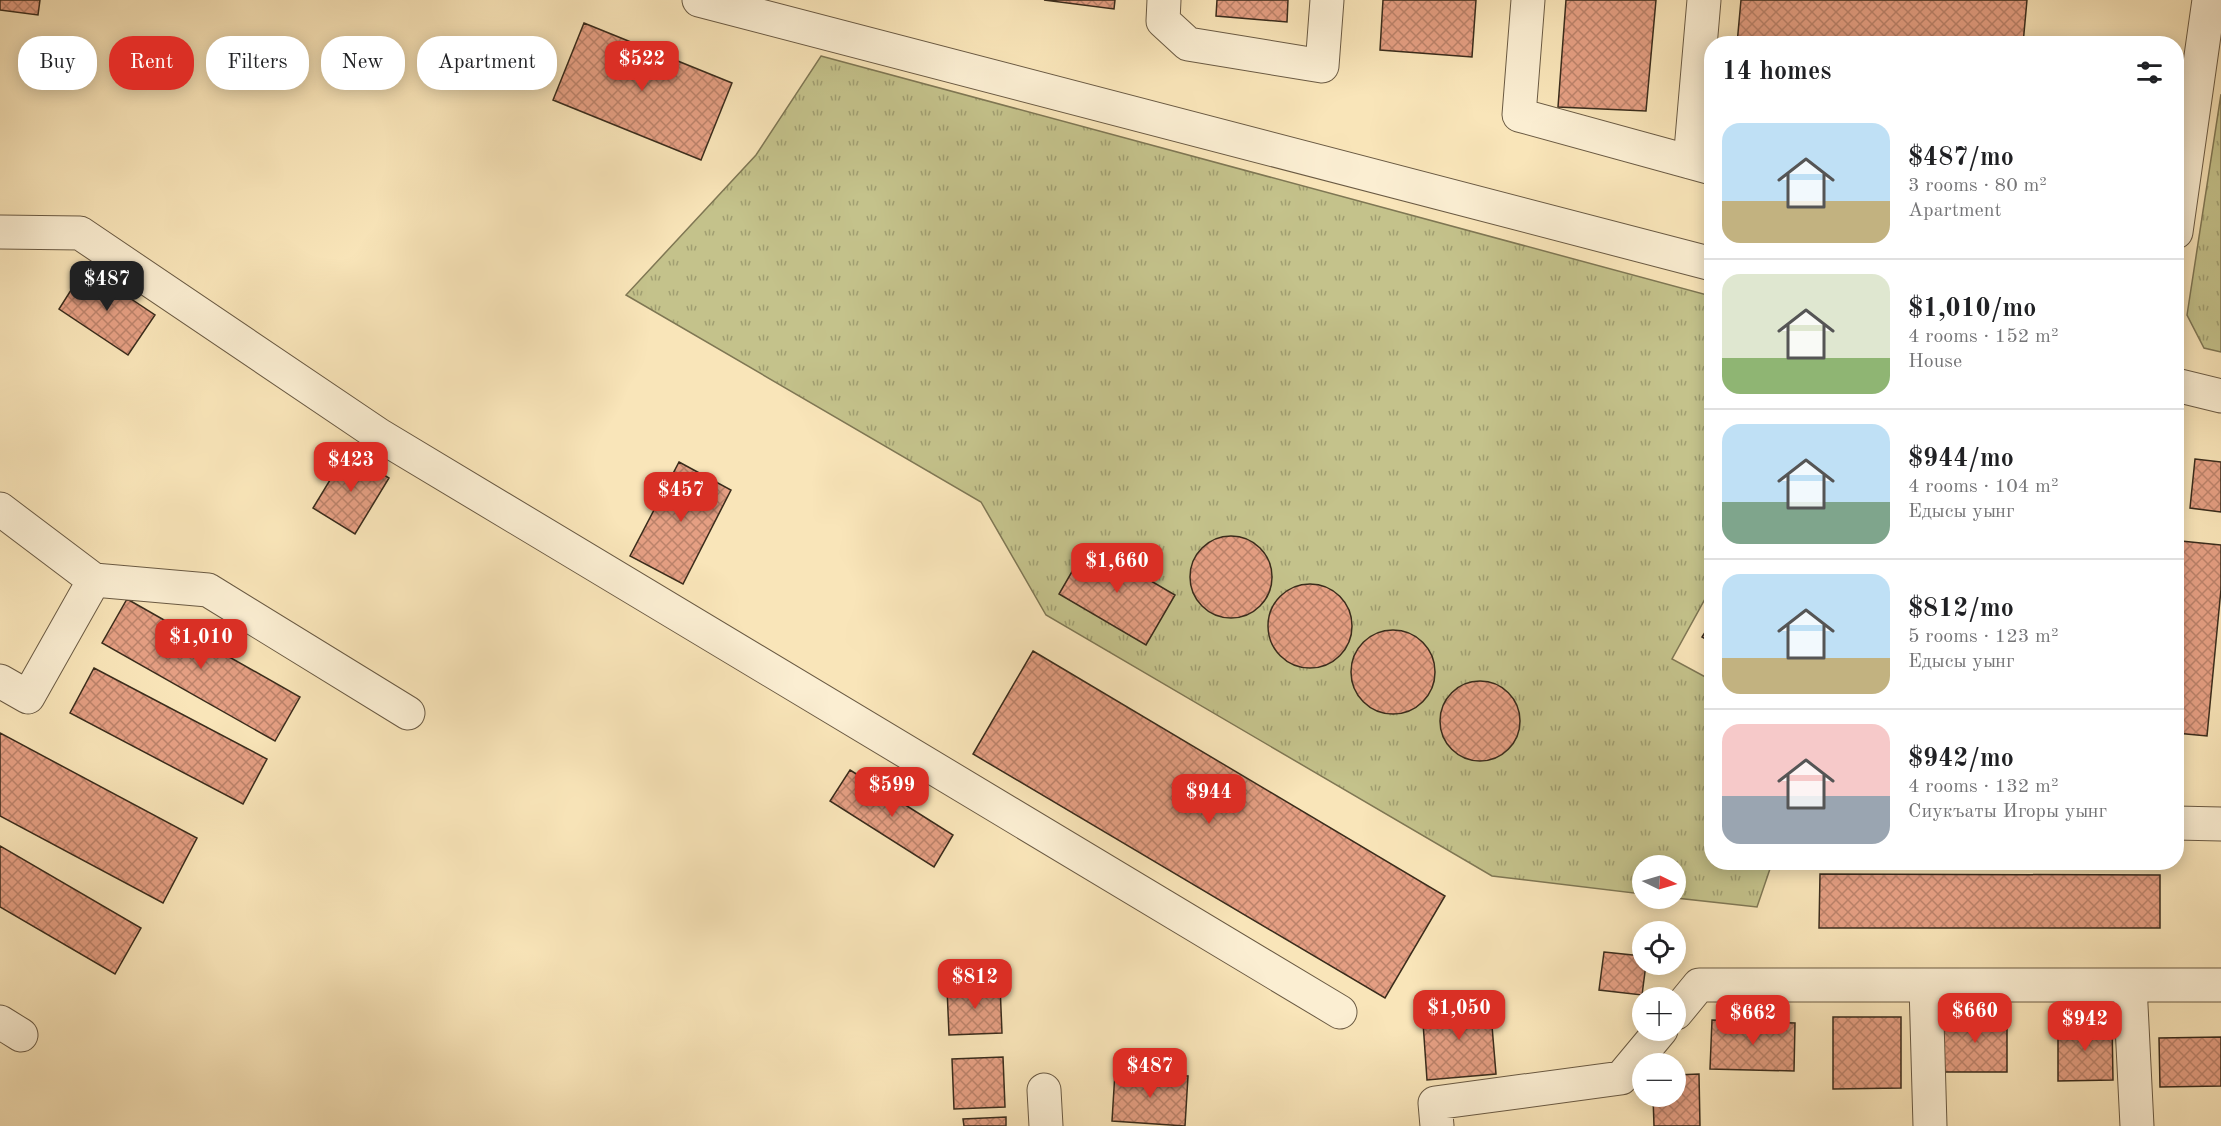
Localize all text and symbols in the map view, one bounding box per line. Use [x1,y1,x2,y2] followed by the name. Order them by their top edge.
[18,36,97,90] chip: Buy
[109,36,194,90] chip: Rent
[206,36,309,90] chip: Filters
[321,36,405,90] chip: New
[417,36,557,90] chip: Apartment
[606,41,678,92] pin: $522
[619,50,665,70] text: $522
[2133,56,2166,89] icon: filters
[1722,59,1831,85] text: 14 homes
[1908,145,2014,171] text: $487/mo
[1770,147,1842,219] icon: home
[1908,176,2047,196] text: 3 rooms · 80 m²
[1908,201,2002,221] text: Apartment
[71,261,143,312] pin: $487
[84,270,130,290] text: $487
[1908,296,2036,322] text: $1,010/mo
[1770,298,1842,370] icon: home
[1908,327,2058,347] text: 4 rooms · 152 m²
[1908,352,1962,372] text: House
[315,442,387,493] pin: $423
[1908,446,2014,472] text: $944/mo
[1770,448,1842,520] icon: home
[328,451,374,471] text: $423
[645,472,717,523] pin: $457
[1908,477,2058,497] text: 4 rooms · 104 m²
[658,481,704,501] text: $457
[1908,502,2015,522] text: Едысы уынг
[1068,543,1166,594] pin: $1,660
[1085,552,1149,572] text: $1,660
[1908,596,2014,622] text: $812/mo
[1770,598,1842,670] icon: home
[152,619,250,670] pin: $1,010
[1908,627,2058,647] text: 5 rooms · 123 m²
[169,628,233,648] text: $1,010
[1908,652,2015,672] text: Едысы уынг
[1908,746,2014,772] text: $942/mo
[1770,748,1842,820] icon: home
[856,767,928,818] pin: $599
[1173,774,1245,825] pin: $944
[869,776,915,796] text: $599
[1908,777,2058,797] text: 4 rooms · 132 m²
[1186,783,1232,803] text: $944
[1908,802,2107,822] text: Сиукъаты Игоры уынг
[1632,855,1686,909] north arrow
[1632,855,1686,1107] map controls
[1632,921,1686,975] button: locate
[939,959,1011,1010] pin: $812
[952,968,998,988] text: $812
[1632,987,1686,1041] button: +
[1410,990,1508,1041] pin: $1,050
[1939,993,2011,1044] pin: $660
[1717,995,1789,1046] pin: $662
[1427,999,1491,1019] text: $1,050
[2049,1001,2121,1052] pin: $942
[1952,1002,1998,1022] text: $660
[1730,1004,1776,1024] text: $662
[2062,1010,2108,1030] text: $942
[1114,1048,1186,1099] pin: $487
[1632,1053,1686,1107] button: −
[1127,1057,1173,1077] text: $487

